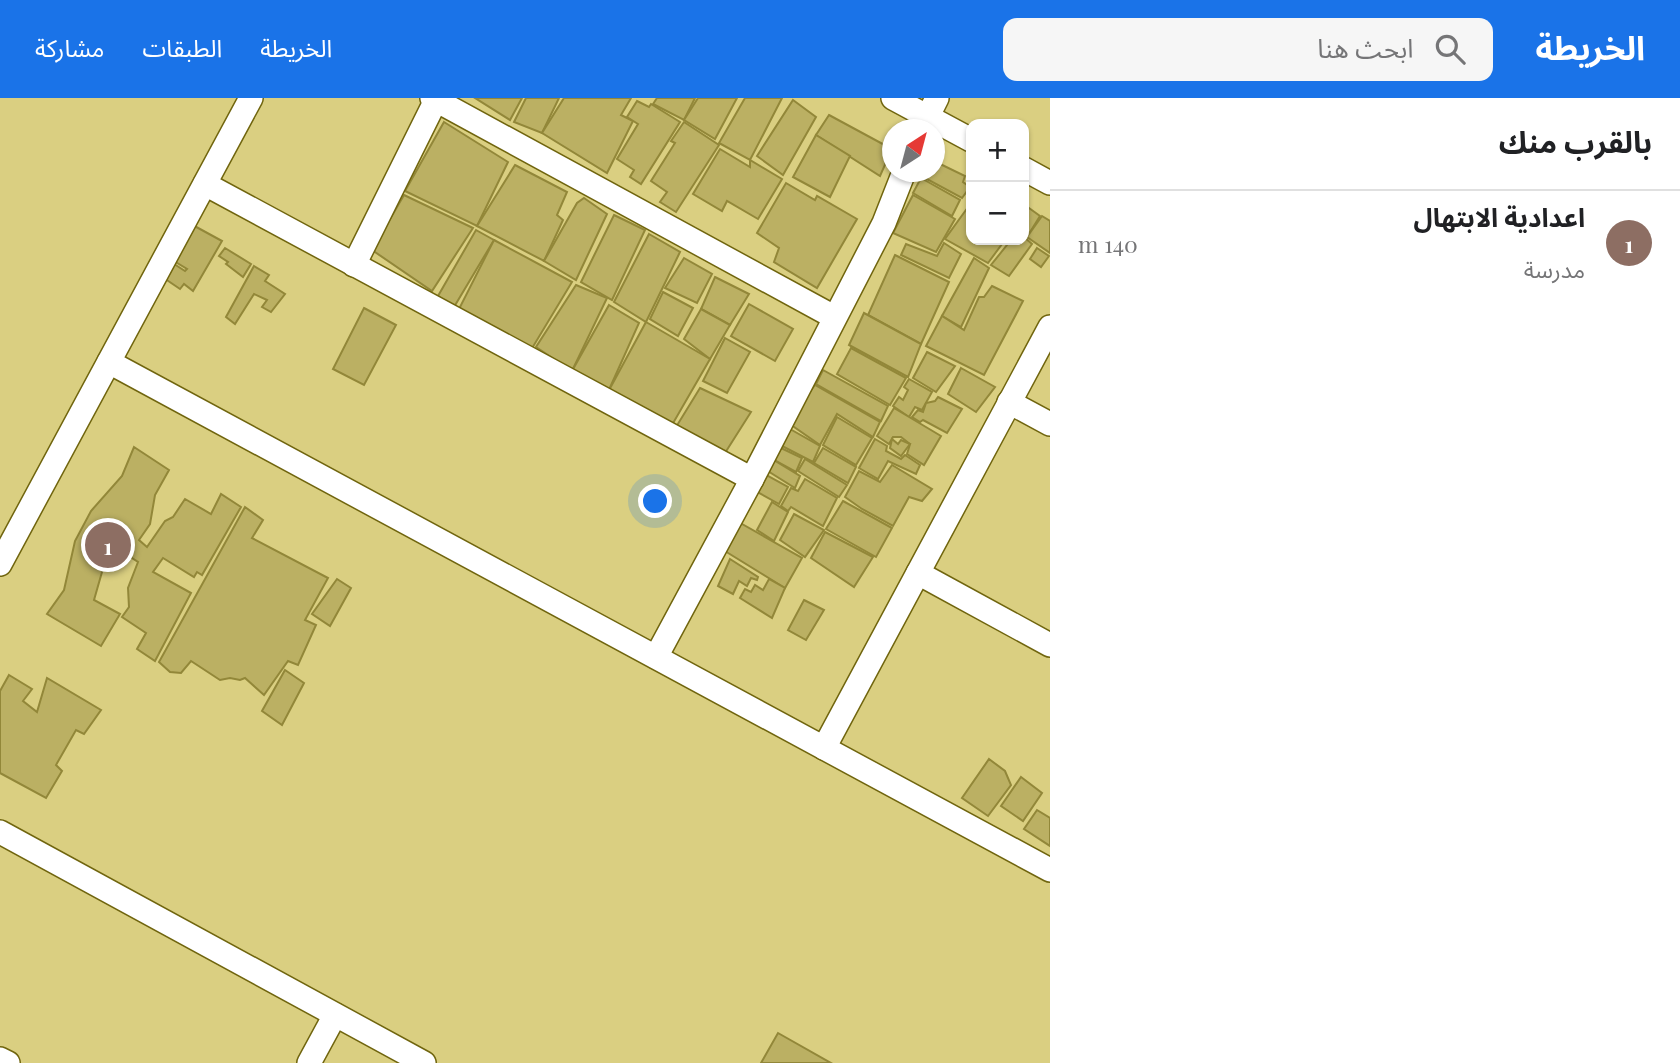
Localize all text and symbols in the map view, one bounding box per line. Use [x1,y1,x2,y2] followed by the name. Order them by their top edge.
[1003,18,1493,81] search box
[1535,24,1645,68] text: الخريطة
[1317,30,1413,65] text: ابحث هنا
[1431,30,1469,68] icon: search
[35,31,104,63] text: مشاركة
[142,31,222,63] text: الطبقات
[260,31,332,63] text: الخريطة
[882,119,945,182] north arrow
[966,119,1029,245] map controls
[966,119,1029,182] button: +
[1499,121,1652,161] text: بالقرب منك
[966,182,1029,245] button: −
[1413,199,1585,234] text: اعدادية الابتهال
[1078,228,1138,259] text: 140 m
[1625,228,1633,259] text: 1
[1524,253,1585,284] text: مدرسة
[638,484,672,518] your location
[85,519,131,571] pin: 1

